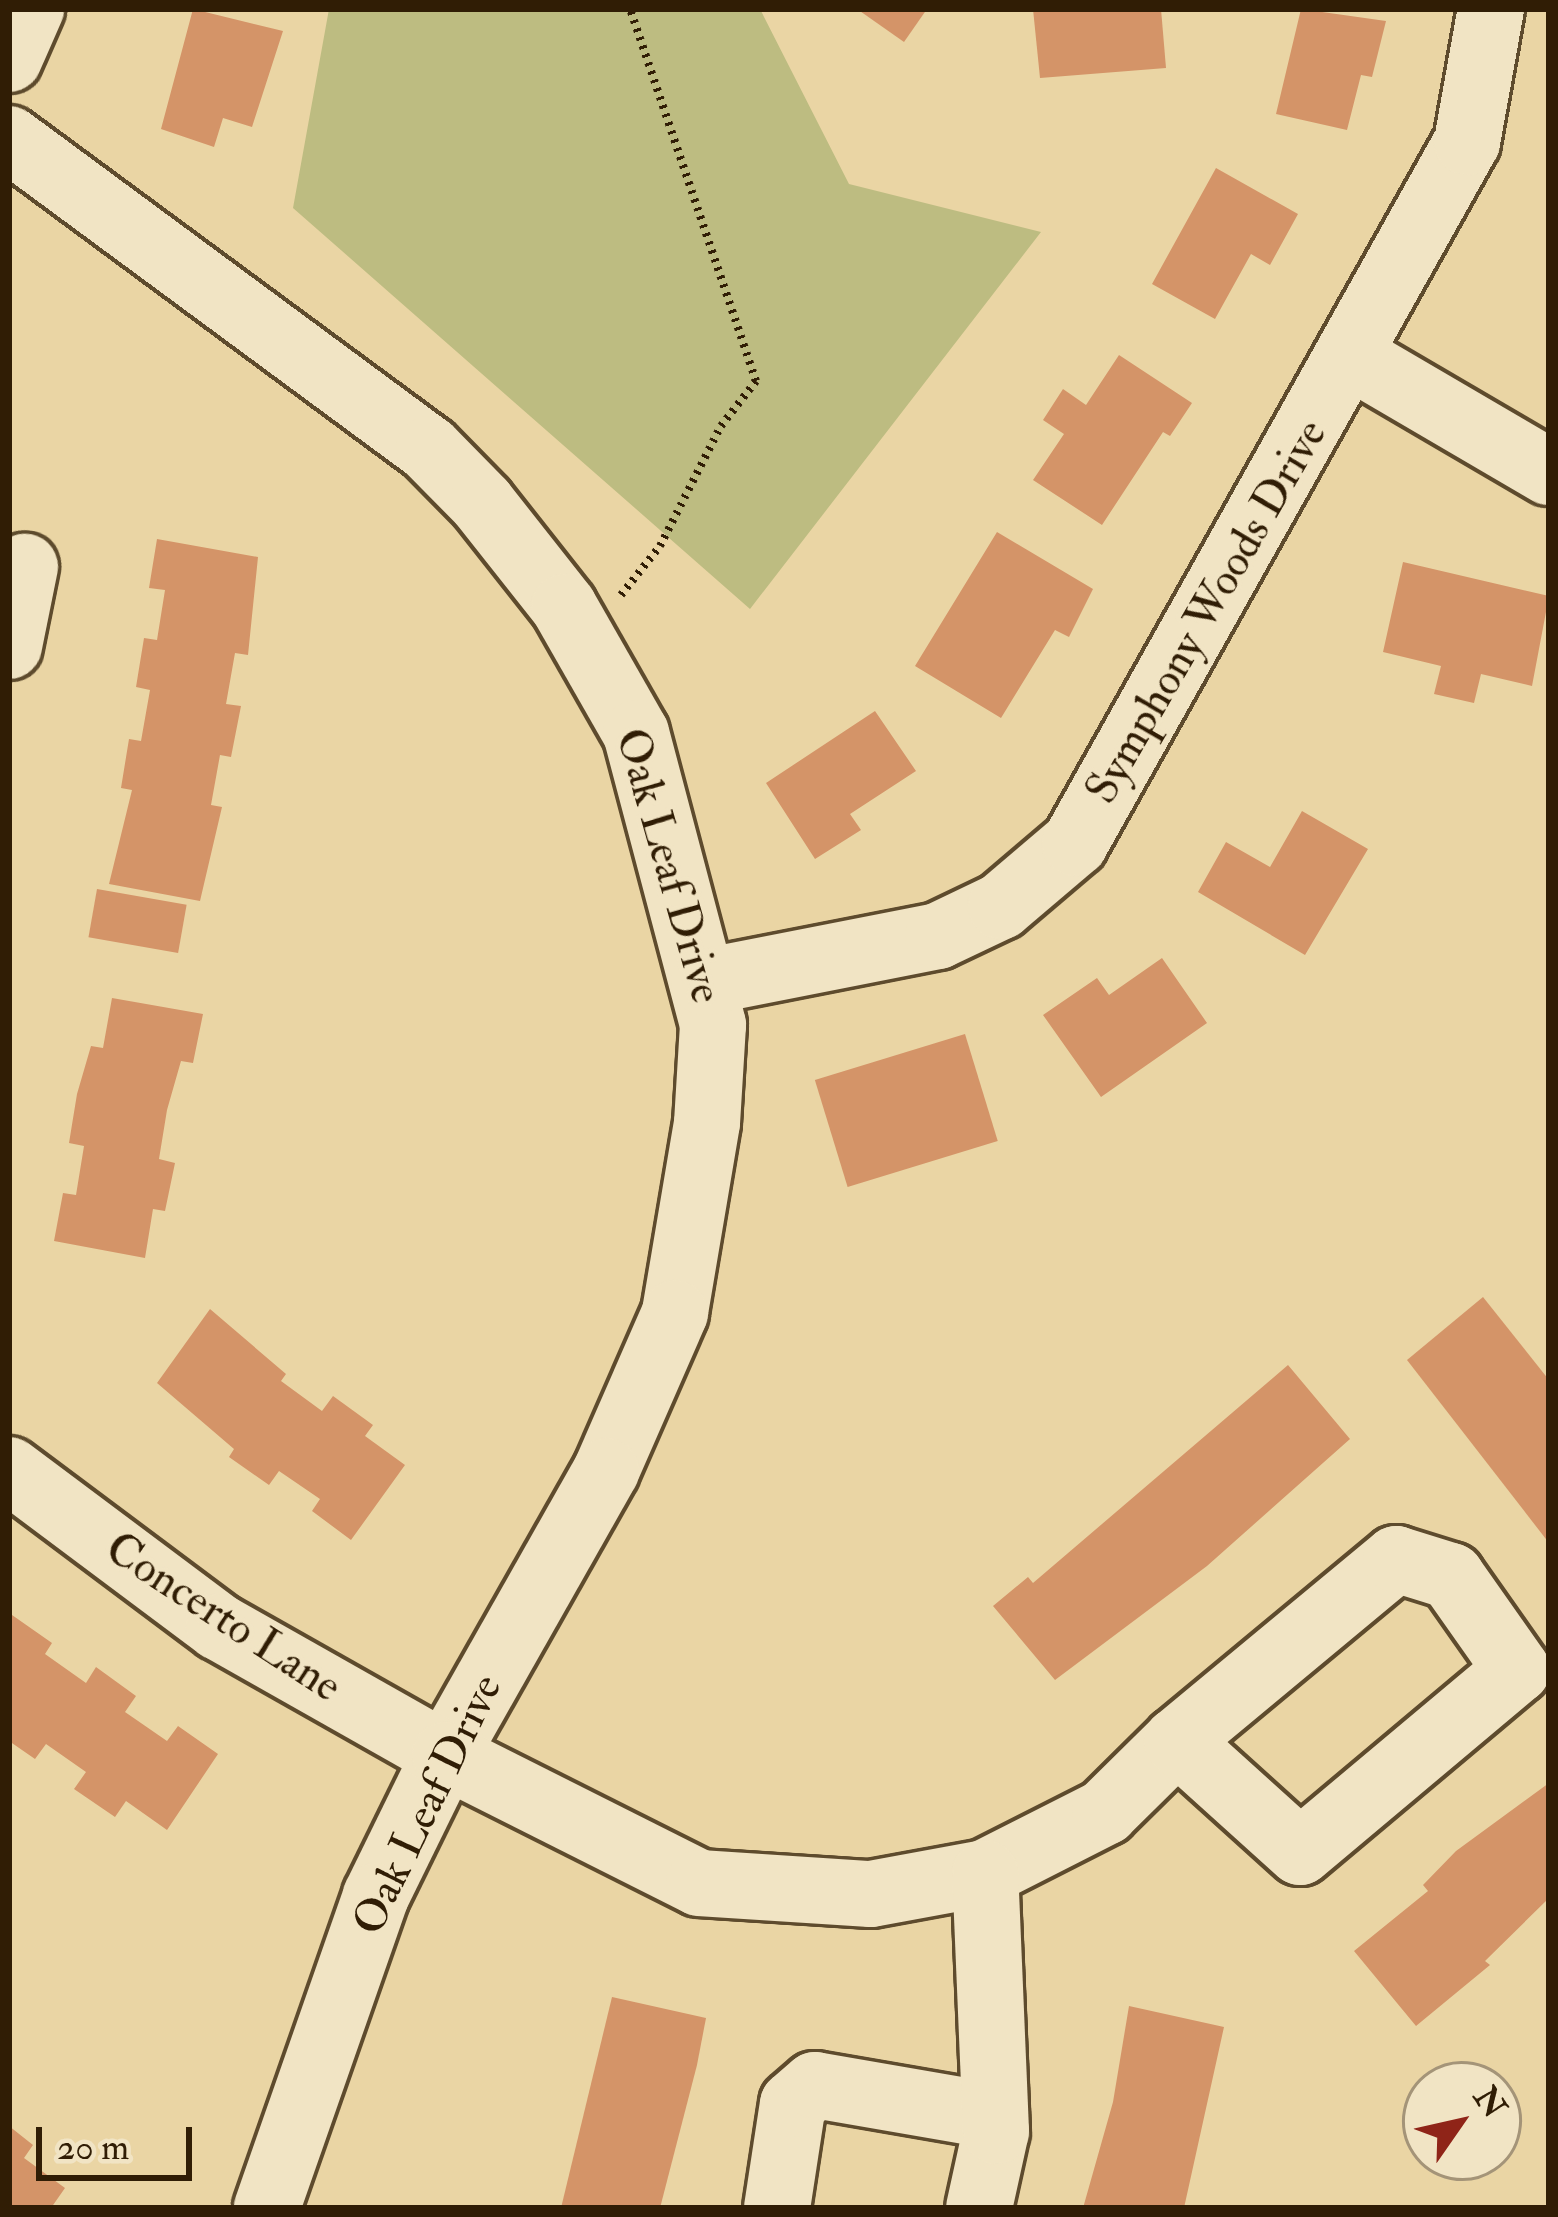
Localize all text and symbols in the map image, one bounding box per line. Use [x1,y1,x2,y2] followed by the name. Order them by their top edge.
[1075,410,1339,814] street label: Symphony Woods Drive
[603,722,733,1010] street label: Oak Leaf Drive
[95,1522,351,1714] street label: Concerto Lane
[342,1666,514,1944] street label: Oak Leaf Drive
[1402,2061,1522,2181] north arrow
[1465,2079,1515,2126] text: N
[42,2103,198,2177] scale bar
[57,2125,129,2170] text: 20 m

